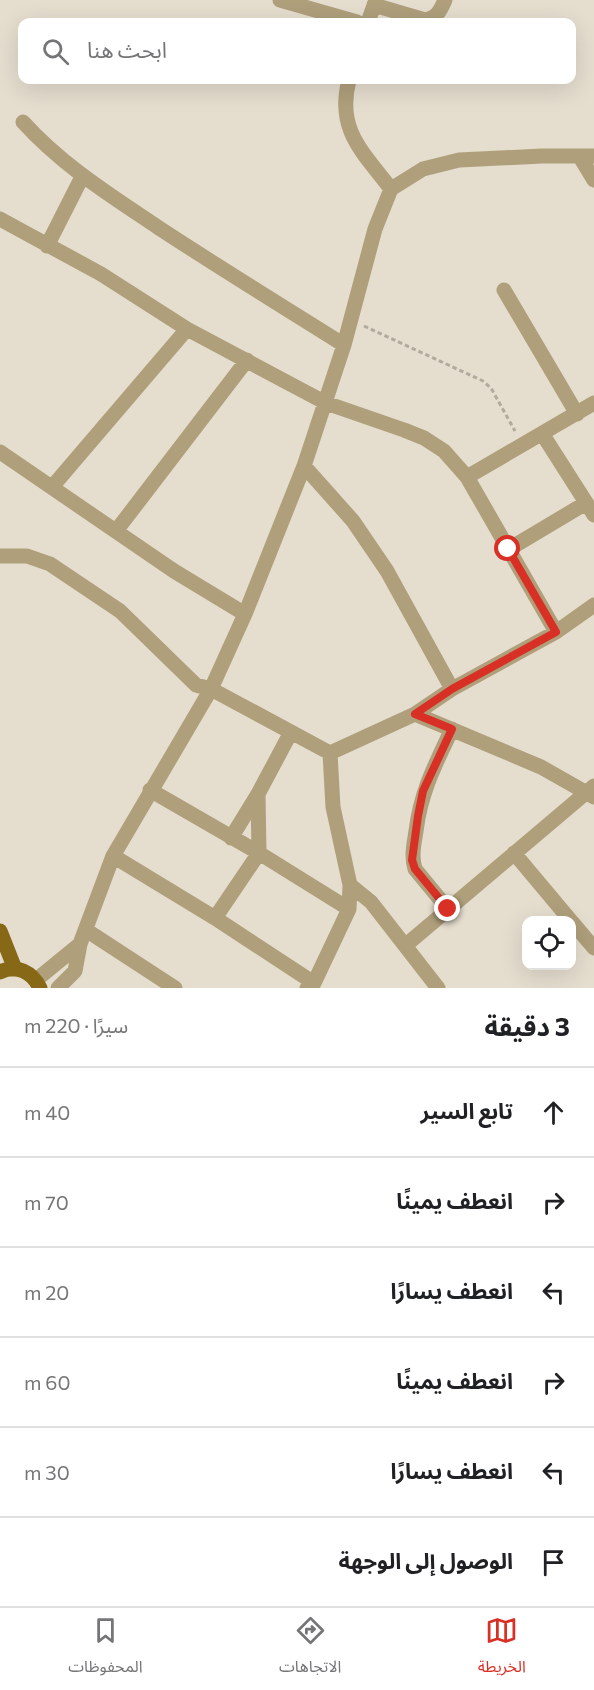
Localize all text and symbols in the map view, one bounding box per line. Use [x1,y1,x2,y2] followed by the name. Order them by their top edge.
[18,18,576,84] search box
[39,35,72,68] icon: search
[87,36,167,63] text: ابحث هنا
[494,535,520,561] route start
[434,895,460,921] route end
[522,916,576,970] map controls
[522,916,576,970] button: locate
[484,1010,570,1041] text: 3 دقيقة
[24,1013,128,1037] text: سيرًا · 220 m
[537,1096,570,1129] icon: ahead
[421,1097,513,1124] text: تابع السير
[24,1100,70,1124] text: 40 m
[537,1186,570,1219] icon: right
[396,1187,513,1214] text: انعطف يمينًا
[24,1190,69,1214] text: 70 m
[537,1276,570,1309] icon: left
[391,1277,513,1304] text: انعطف يسارًا
[24,1280,69,1304] text: 20 m
[537,1366,570,1399] icon: right
[396,1367,513,1394] text: انعطف يمينًا
[24,1370,71,1394] text: 60 m
[537,1456,570,1489] icon: left
[391,1457,513,1484] text: انعطف يسارًا
[24,1460,70,1484] text: 30 m
[537,1546,570,1579] icon: arrive
[338,1547,513,1574] text: الوصول إلى الوجهة
[68,1614,142,1684] tab: المحفوظات
[279,1614,341,1684] tab: الاتجاهات
[478,1614,526,1684] tab: الخريطة

